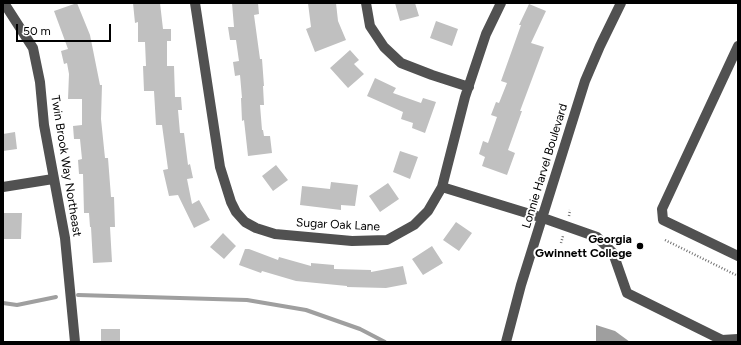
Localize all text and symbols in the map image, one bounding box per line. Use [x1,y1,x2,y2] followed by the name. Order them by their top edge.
[18,16,113,42] scale bar
[23,24,51,38] text: 50 m
[48,94,84,238] street label: Twin Brook Way Northeast
[519,102,571,230] street label: Lonnie Harvel Boulevard
[296,216,380,234] street label: Sugar Oak Lane
[535,232,632,260] place label: Georgia Gwinnett College
[635,241,645,251] marker: Georgia Gwinnett College

